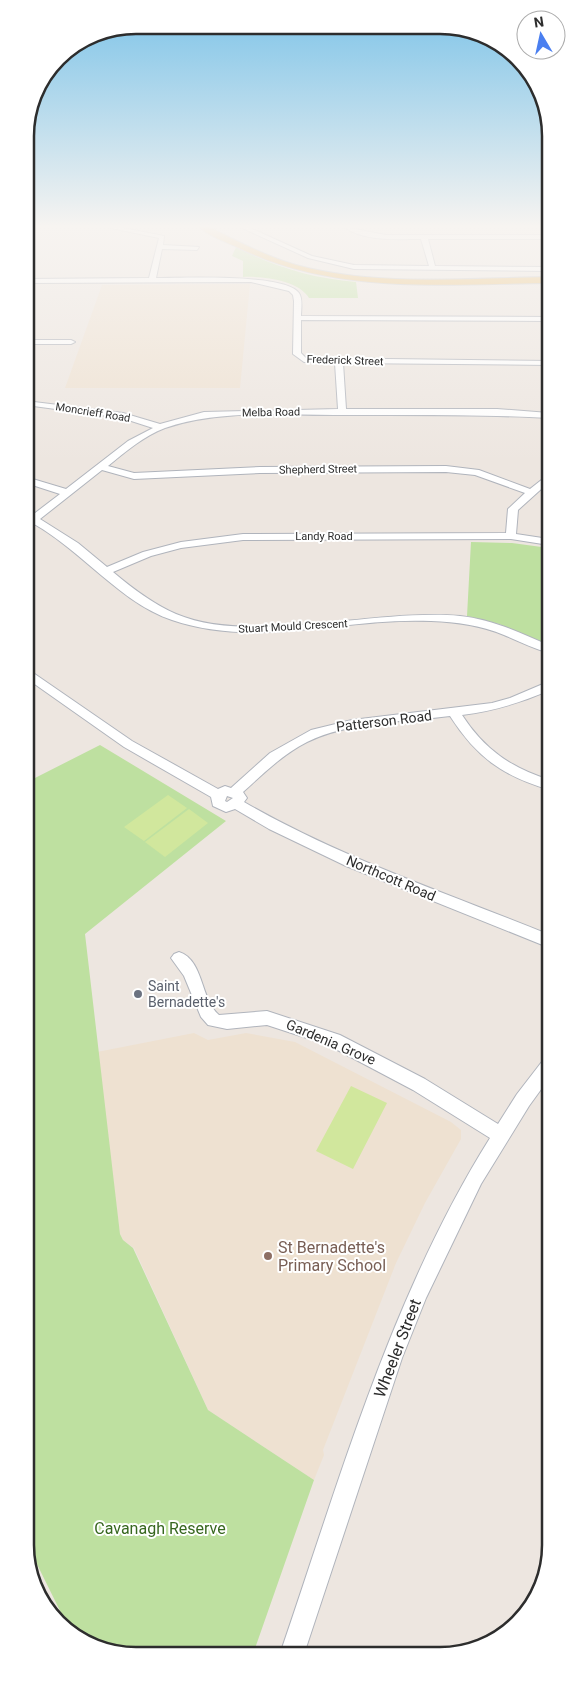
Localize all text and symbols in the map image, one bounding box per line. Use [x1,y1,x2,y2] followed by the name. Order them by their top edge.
[516,10,566,60] north arrow
[533,13,545,31] text: N
[306,353,384,368] street label: Frederick Street
[55,400,131,425] street label: Moncrieff Road
[242,405,300,420] street label: Melba Road
[279,462,358,477] street label: Shepherd Street
[295,530,353,543] street label: Landy Road
[238,617,348,636] street label: Stuart Mould Crescent
[335,707,433,735] street label: Patterson Road
[344,852,438,904] street label: Northcott Road
[148,978,225,1010] place label: Saint Bernadette's
[132,988,144,1000] marker: Saint Bernadette's
[284,1016,378,1068] street label: Gardenia Grove
[278,1238,386,1275] place label: St Bernadette's Primary School
[262,1250,274,1262] marker: St Bernadette's Primary School
[370,1296,425,1400] street label: Wheeler Street
[94,1519,226,1538] park label: Cavanagh Reserve

